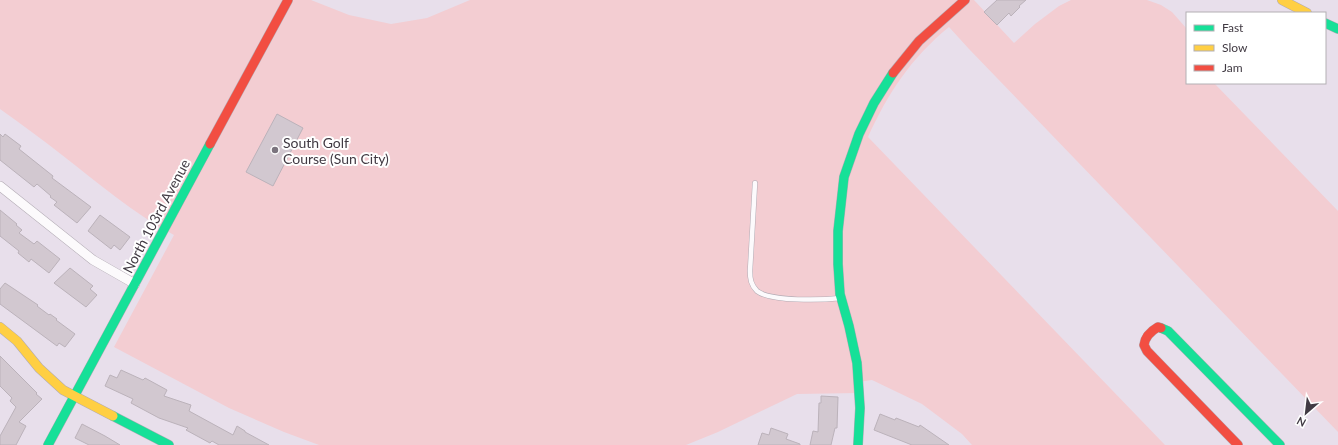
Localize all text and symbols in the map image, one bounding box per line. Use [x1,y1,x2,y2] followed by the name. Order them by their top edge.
[1186,12,1326,84] legend
[1222,20,1244,35] text: Fast
[1222,40,1248,55] text: Slow
[1222,60,1243,75] text: Jam
[283,134,389,167] place label: South Golf Course (Sun City)
[270,145,280,155] marker: South Golf Course (Sun City)
[119,156,193,276] street label: North 103rd Avenue
[1286,393,1326,433] north arrow
[1294,415,1308,430] text: N

